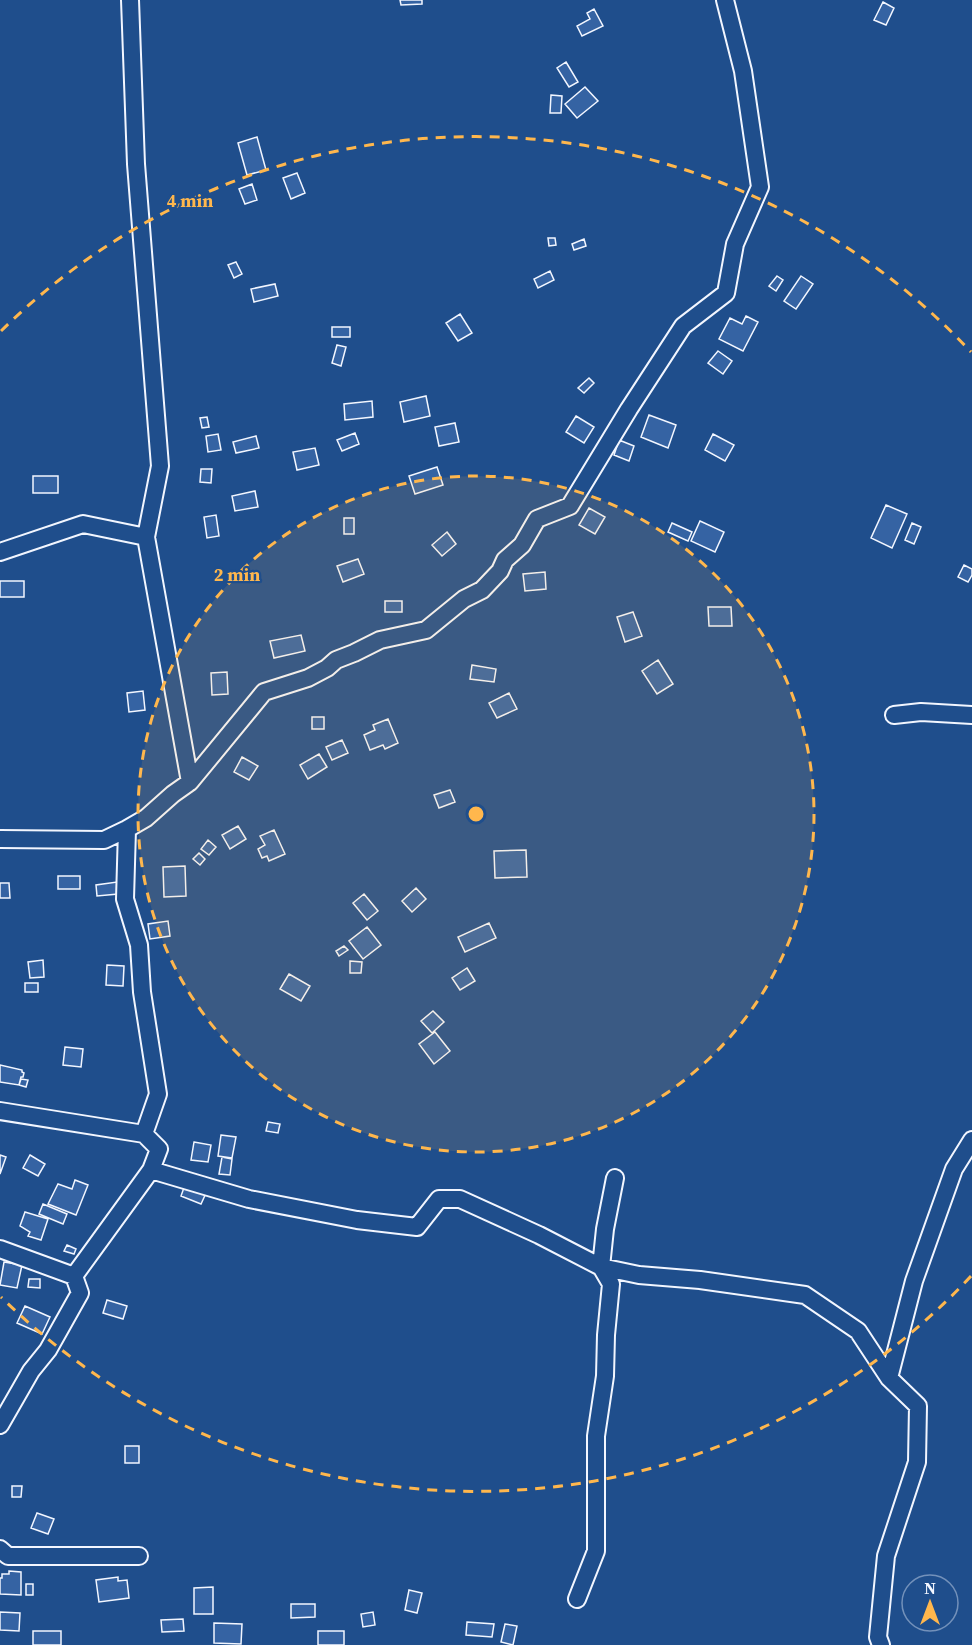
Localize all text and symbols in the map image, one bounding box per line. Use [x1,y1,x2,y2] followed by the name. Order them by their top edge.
[167,188,213,213] text: 4 min
[214,562,260,587] text: 2 min
[466,804,486,824] centre of rings
[900,1573,960,1633] north arrow
[924,1577,936,1599] text: N

